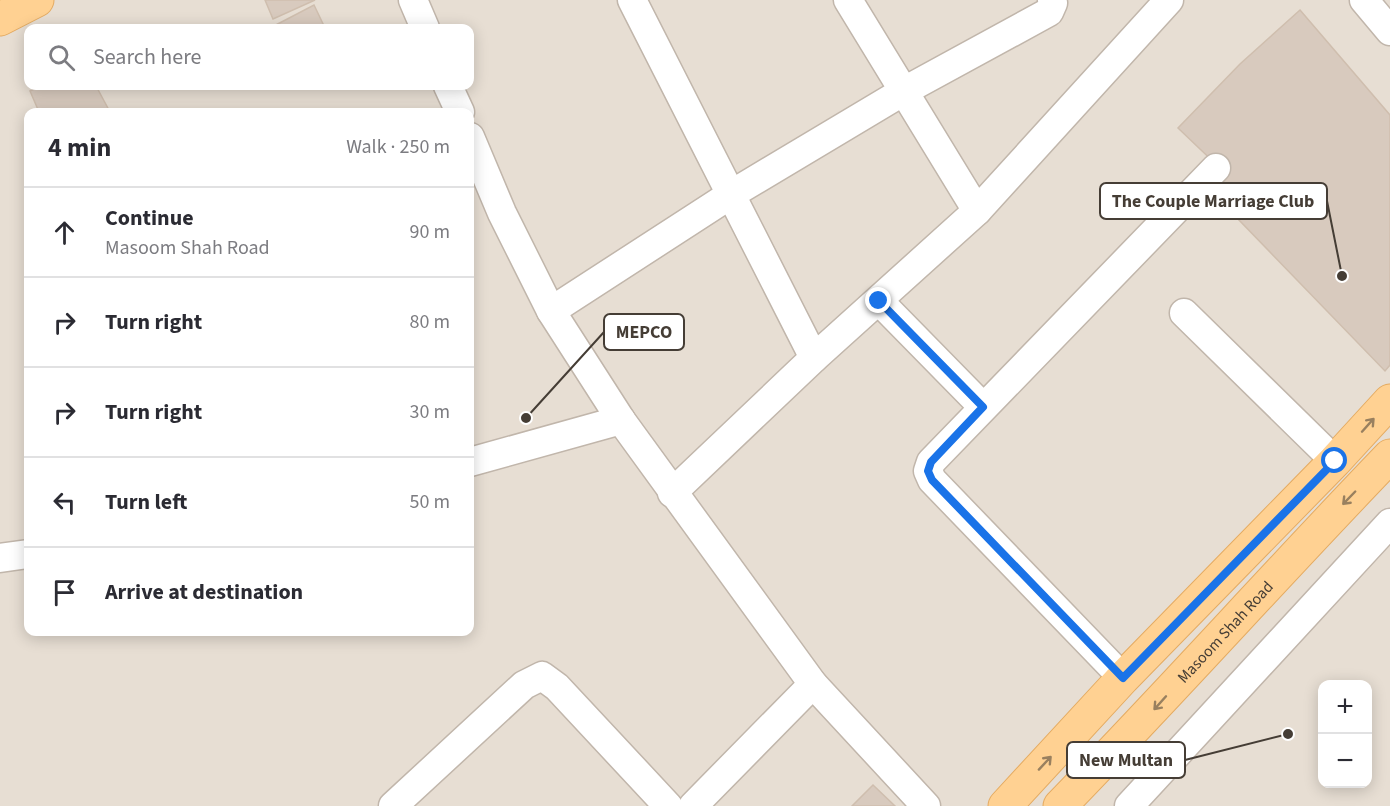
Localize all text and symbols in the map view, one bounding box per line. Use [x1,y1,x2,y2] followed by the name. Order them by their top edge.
[24,24,474,90] search box
[45,41,78,74] icon: search
[93,41,201,73] text: Search here
[48,129,111,166] text: 4 min
[346,133,450,161] text: Walk · 250 m
[1100,183,1327,219] callout: The Couple Marriage Club
[1112,189,1314,214] text: The Couple Marriage Club
[105,202,194,234] text: Continue
[48,216,81,249] icon: ahead
[410,218,450,246] text: 90 m
[105,234,270,262] text: Masoom Shah Road
[865,287,891,313] route end
[48,306,81,339] icon: right
[105,306,202,338] text: Turn right
[410,308,450,336] text: 80 m
[604,314,684,350] callout: MEPCO
[616,320,672,345] text: MEPCO
[48,396,81,429] icon: right
[105,396,202,428] text: Turn right
[410,398,450,426] text: 30 m
[1361,418,1375,433] one-way arrow
[1321,447,1347,473] route start
[48,486,81,519] icon: left
[105,486,187,518] text: Turn left
[410,488,450,516] text: 50 m
[1342,491,1357,506] one-way arrow
[48,576,81,609] icon: arrive
[105,576,303,608] text: Arrive at destination
[1173,576,1279,688] street label: Masoom Shah Road
[1318,680,1372,788] map controls
[1318,680,1372,734] button: +
[1153,695,1167,710] one-way arrow
[1318,734,1372,788] button: −
[1067,742,1185,778] callout: New Multan
[1079,748,1173,773] text: New Multan
[1038,756,1052,771] one-way arrow

